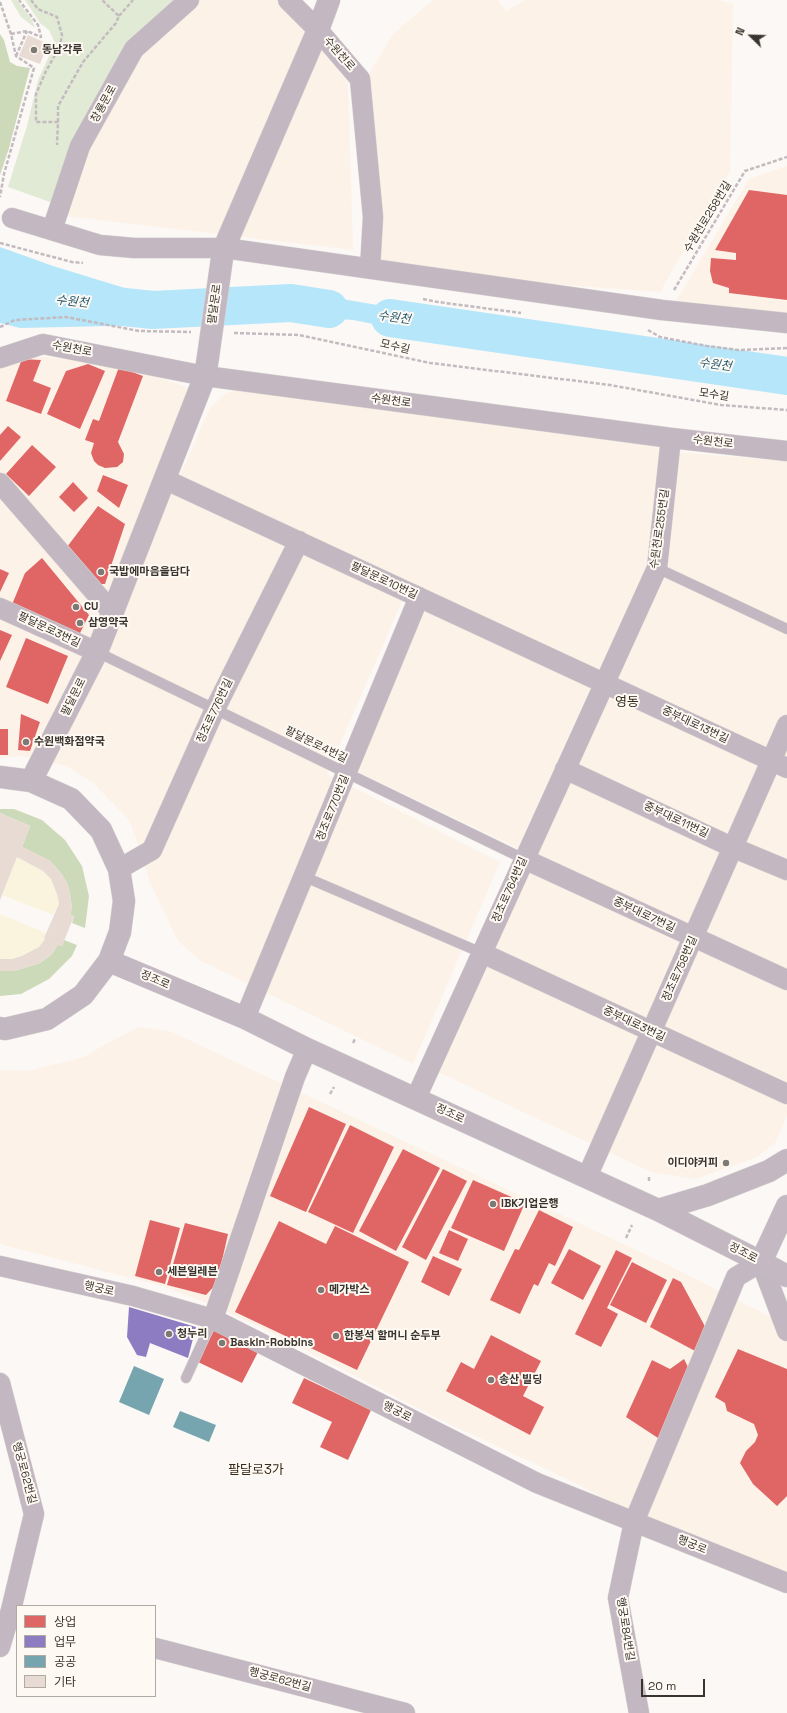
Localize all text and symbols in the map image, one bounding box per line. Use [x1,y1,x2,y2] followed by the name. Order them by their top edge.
[731,16,771,56] north arrow
[732,25,748,37] text: N
[321,34,357,74] street label: 수원천로
[42,43,82,57] place label: 동남각루
[29,45,39,55] marker: 동남각루
[88,83,120,125] street label: 창룡문로
[682,179,734,255] street label: 수원천로258번길
[206,283,224,325] street label: 팔달문로
[55,293,89,311] water label: 수원천
[377,309,411,327] water label: 수원천
[379,337,411,357] street label: 모수길
[51,339,93,359] street label: 수원천로
[698,356,732,374] water label: 수원천
[698,386,730,404] street label: 모수길
[370,392,412,410] street label: 수원천로
[692,433,734,451] street label: 수원천로
[648,488,672,570] street label: 수원천로255번길
[348,560,420,602] street label: 팔달문로10번길
[109,565,190,579] place label: 국밥에마음을담다
[96,567,106,577] marker: 국밥에마음을담다
[84,600,98,614] place label: CU
[71,602,81,612] marker: CU
[16,610,82,650] street label: 팔달문로3번길
[88,616,128,630] place label: 삼영약국
[75,618,85,628] marker: 삼영약국
[59,676,89,718] street label: 팔달문로
[194,677,236,745] street label: 정조로776번길
[615,694,639,710] district label: 영동
[660,704,730,746] street label: 중부대로13번길
[283,724,349,766] street label: 팔달문로4번길
[34,735,105,749] place label: 수원백화점약국
[21,737,31,747] marker: 수원백화점약국
[314,773,352,843] street label: 정조로770번길
[642,799,710,841] street label: 중부대로11번길
[490,855,530,925] street label: 정조로764번길
[611,895,677,935] street label: 중부대로7번길
[660,934,700,1004] street label: 정조로758번길
[138,968,172,992] street label: 정조로
[601,1004,667,1044] street label: 중부대로3번길
[433,1102,467,1126] street label: 정조로
[667,1156,718,1170] place label: 이디야커피
[721,1158,731,1168] marker: 이디야커피
[501,1197,559,1211] place label: IBK기업은행
[488,1199,498,1209] marker: IBK기업은행
[726,1240,760,1266] street label: 정조로
[167,1265,218,1279] place label: 세븐일레븐
[154,1267,164,1277] marker: 세븐일레븐
[83,1279,115,1299] street label: 행궁로
[329,1283,369,1297] place label: 메가박스
[316,1285,326,1295] marker: 메가박스
[177,1327,207,1341] place label: 청누리
[164,1329,174,1339] marker: 청누리
[344,1329,441,1343] place label: 한봉석 할머니 순두부
[331,1331,341,1341] marker: 한봉석 할머니 순두부
[230,1336,313,1350] place label: Baskin-Robbins
[217,1338,227,1348] marker: Baskin-Robbins
[499,1373,542,1387] place label: 송산 빌딩
[486,1375,496,1385] marker: 송산 빌딩
[380,1399,414,1425] street label: 행궁로
[9,1440,39,1506] street label: 행궁로62번길
[228,1462,284,1478] district label: 팔달로3가
[675,1533,709,1557] street label: 행궁로
[613,1596,637,1662] street label: 행궁로84번길
[16,1605,156,1697] legend
[54,1614,76,1630] text: 상업
[54,1634,76,1650] text: 업무
[54,1654,76,1670] text: 공공
[247,1665,313,1695] street label: 행궁로62번길
[643,1671,707,1697] scale bar
[54,1674,76,1690] text: 기타
[648,1678,676,1694] text: 20 m

